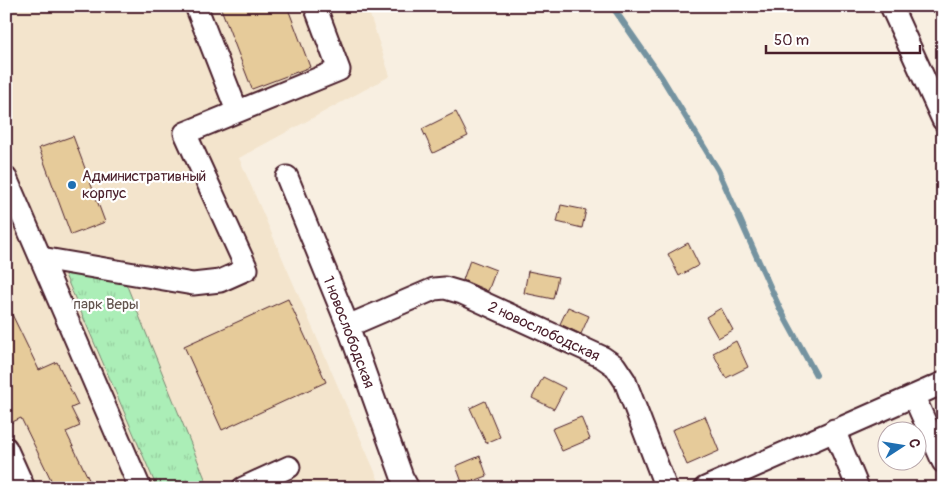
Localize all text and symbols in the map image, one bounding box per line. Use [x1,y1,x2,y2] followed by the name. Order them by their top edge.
[766,22,920,54] scale bar
[774,31,809,50] text: 50 m
[82,167,206,203] place label: Административный корпус
[66,179,78,191] marker: Административный корпус
[318,273,379,391] street label: 1 новослободская
[73,295,139,314] park label: парк Веры
[485,297,603,366] street label: 2 новослободская
[876,422,926,472] north arrow
[905,437,924,450] text: С

